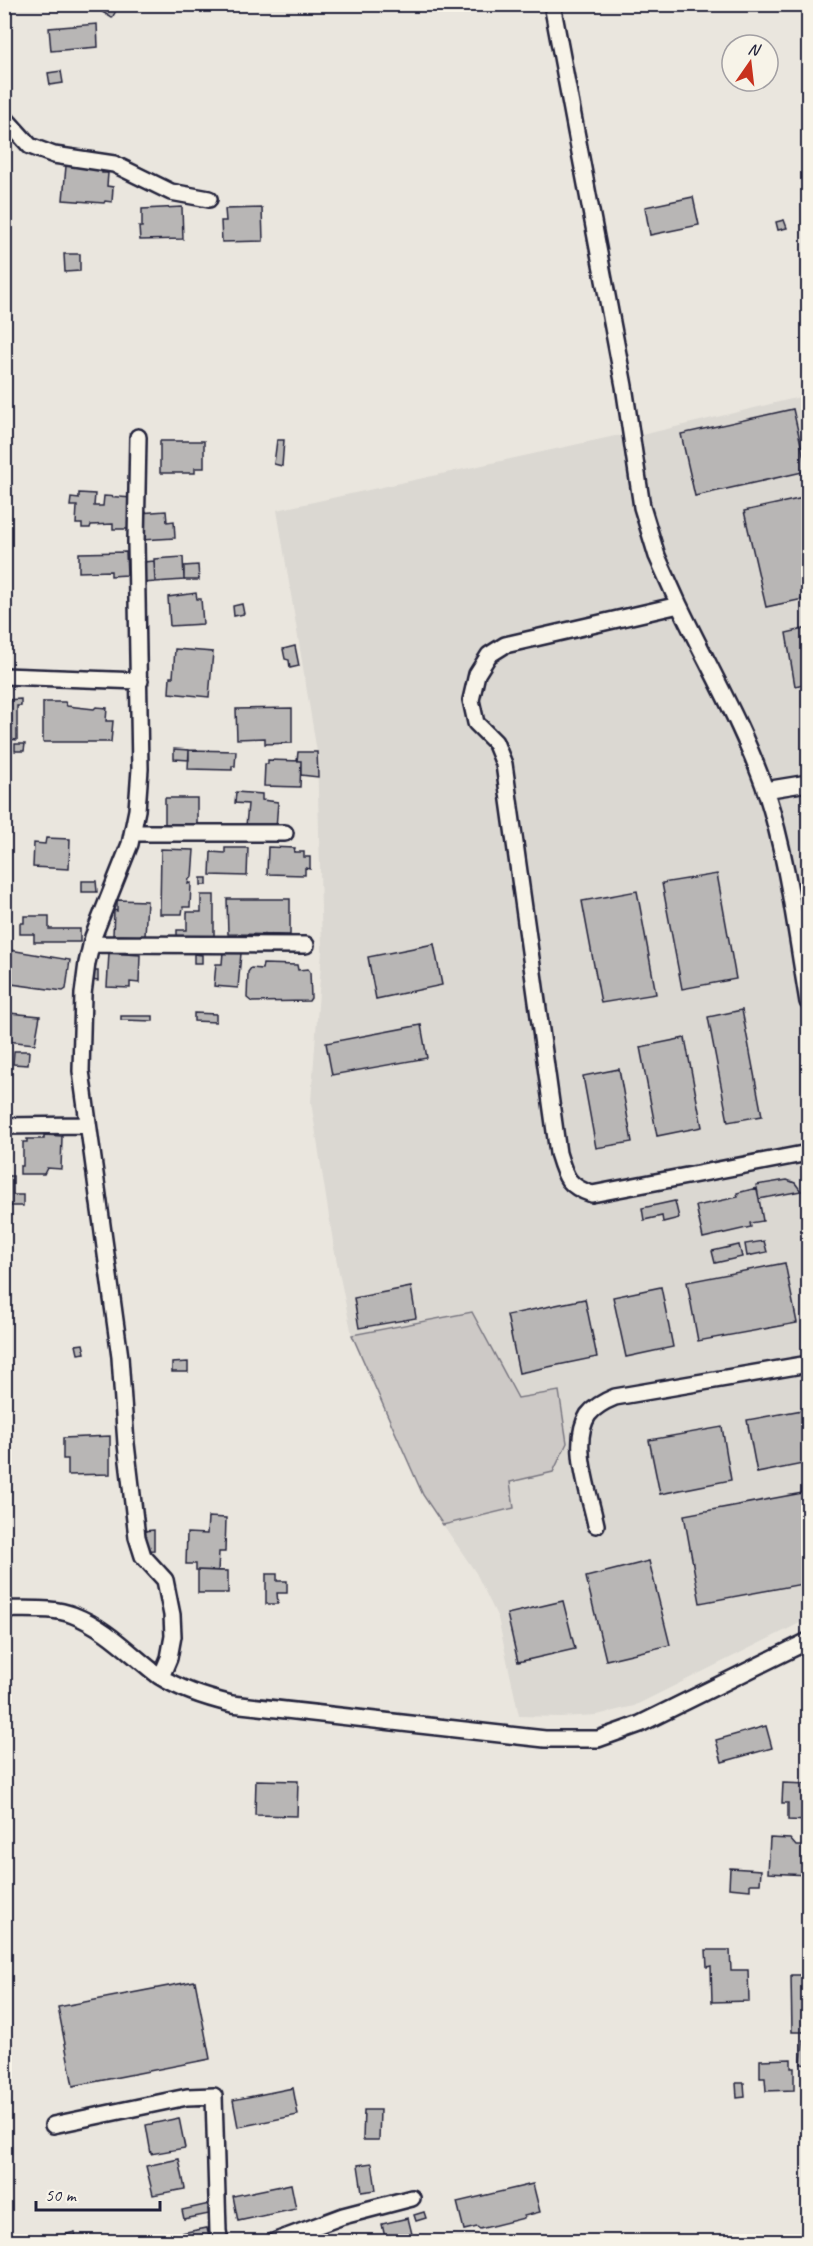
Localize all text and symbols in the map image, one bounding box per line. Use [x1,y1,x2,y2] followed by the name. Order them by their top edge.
[720,33,780,93] north arrow
[746,39,764,61] text: N
[36,2174,160,2212] scale bar
[45,2184,78,2206] text: 50 m

